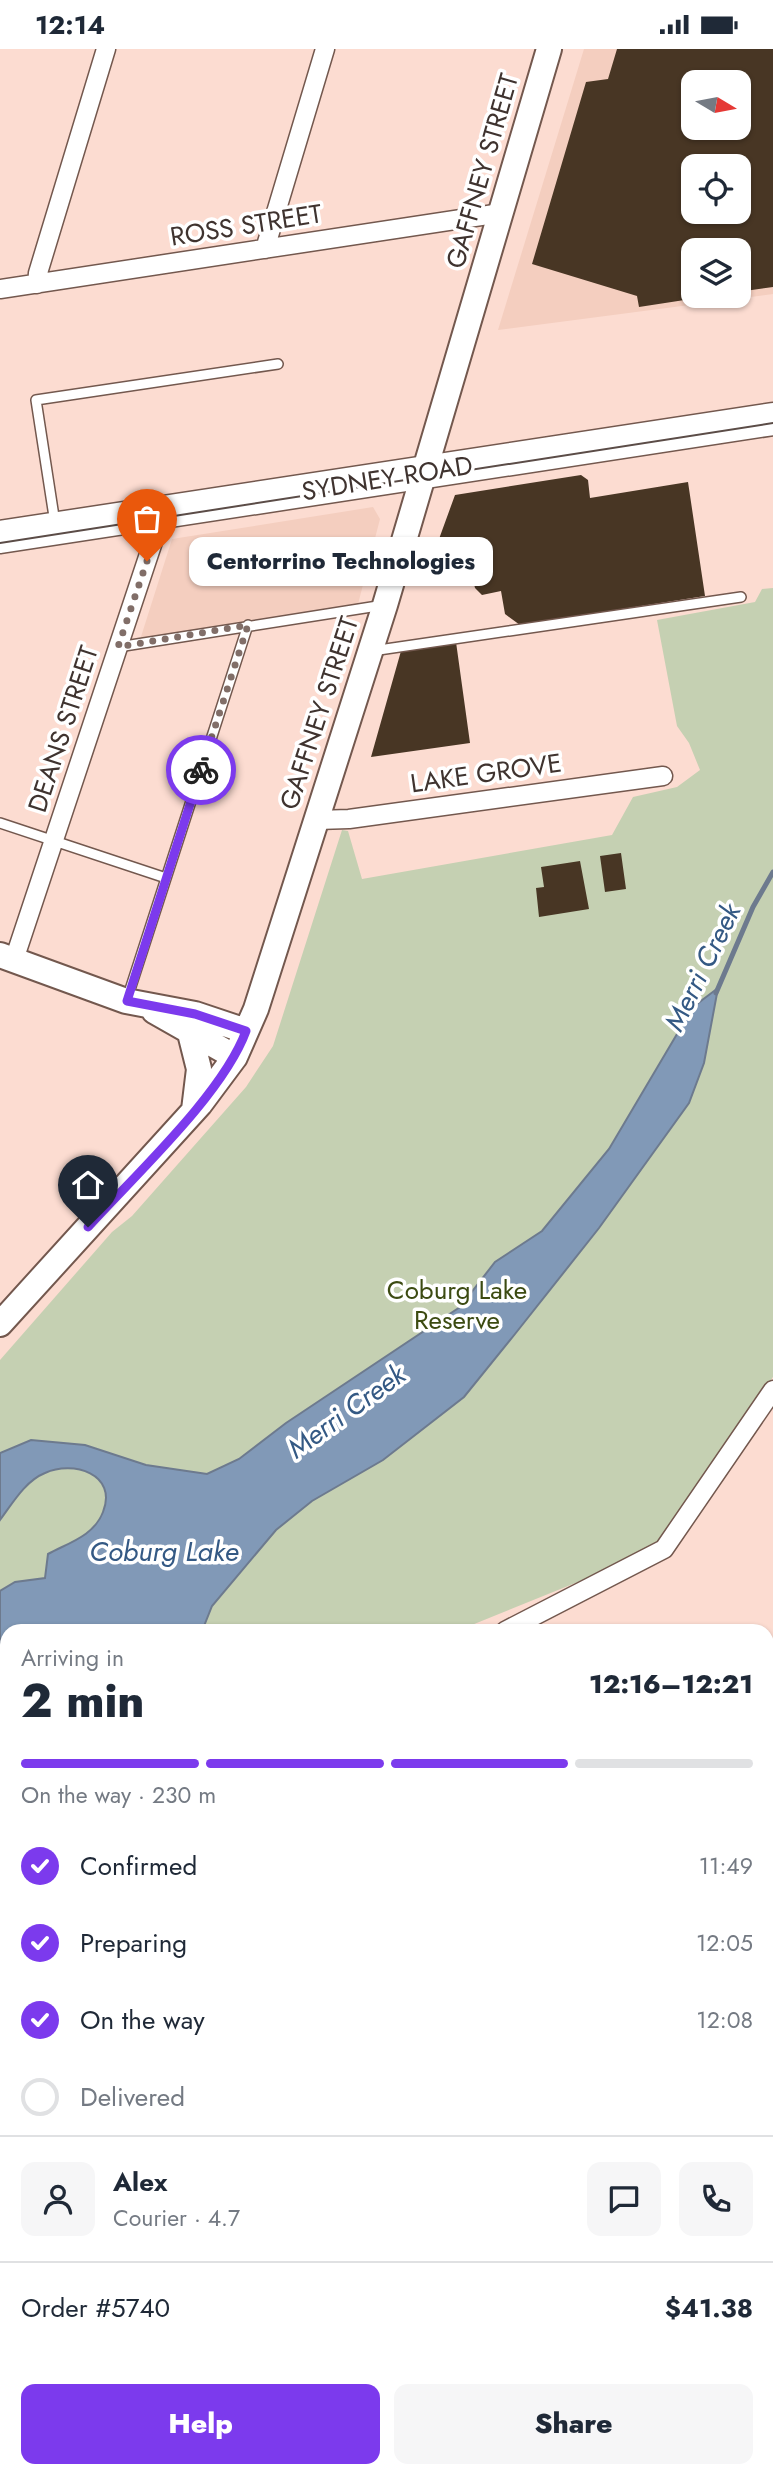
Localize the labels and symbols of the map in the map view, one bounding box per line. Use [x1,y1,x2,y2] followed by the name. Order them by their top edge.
[436,69,528,273] street label: GAFFNEY STREET
[681,70,751,140] north arrow
[167,194,325,256] street label: ROSS STREET
[299,446,475,510] street label: SYDNEY ROAD
[117,489,177,561] pin
[189,537,494,585] callout: Centorrino Technologies
[270,612,368,814] street label: GAFFNEY STREET
[18,641,108,817] street label: DEANS STREET
[166,735,236,805] courier
[408,744,564,802] street label: LAKE GROVE
[654,895,751,1038] water label: Merri Creek
[58,1155,118,1227] pin
[387,1271,527,1339] park label: Coburg Lake Reserve
[279,1354,415,1468] water label: Merri Creek
[89,1531,239,1572] water label: Coburg Lake

